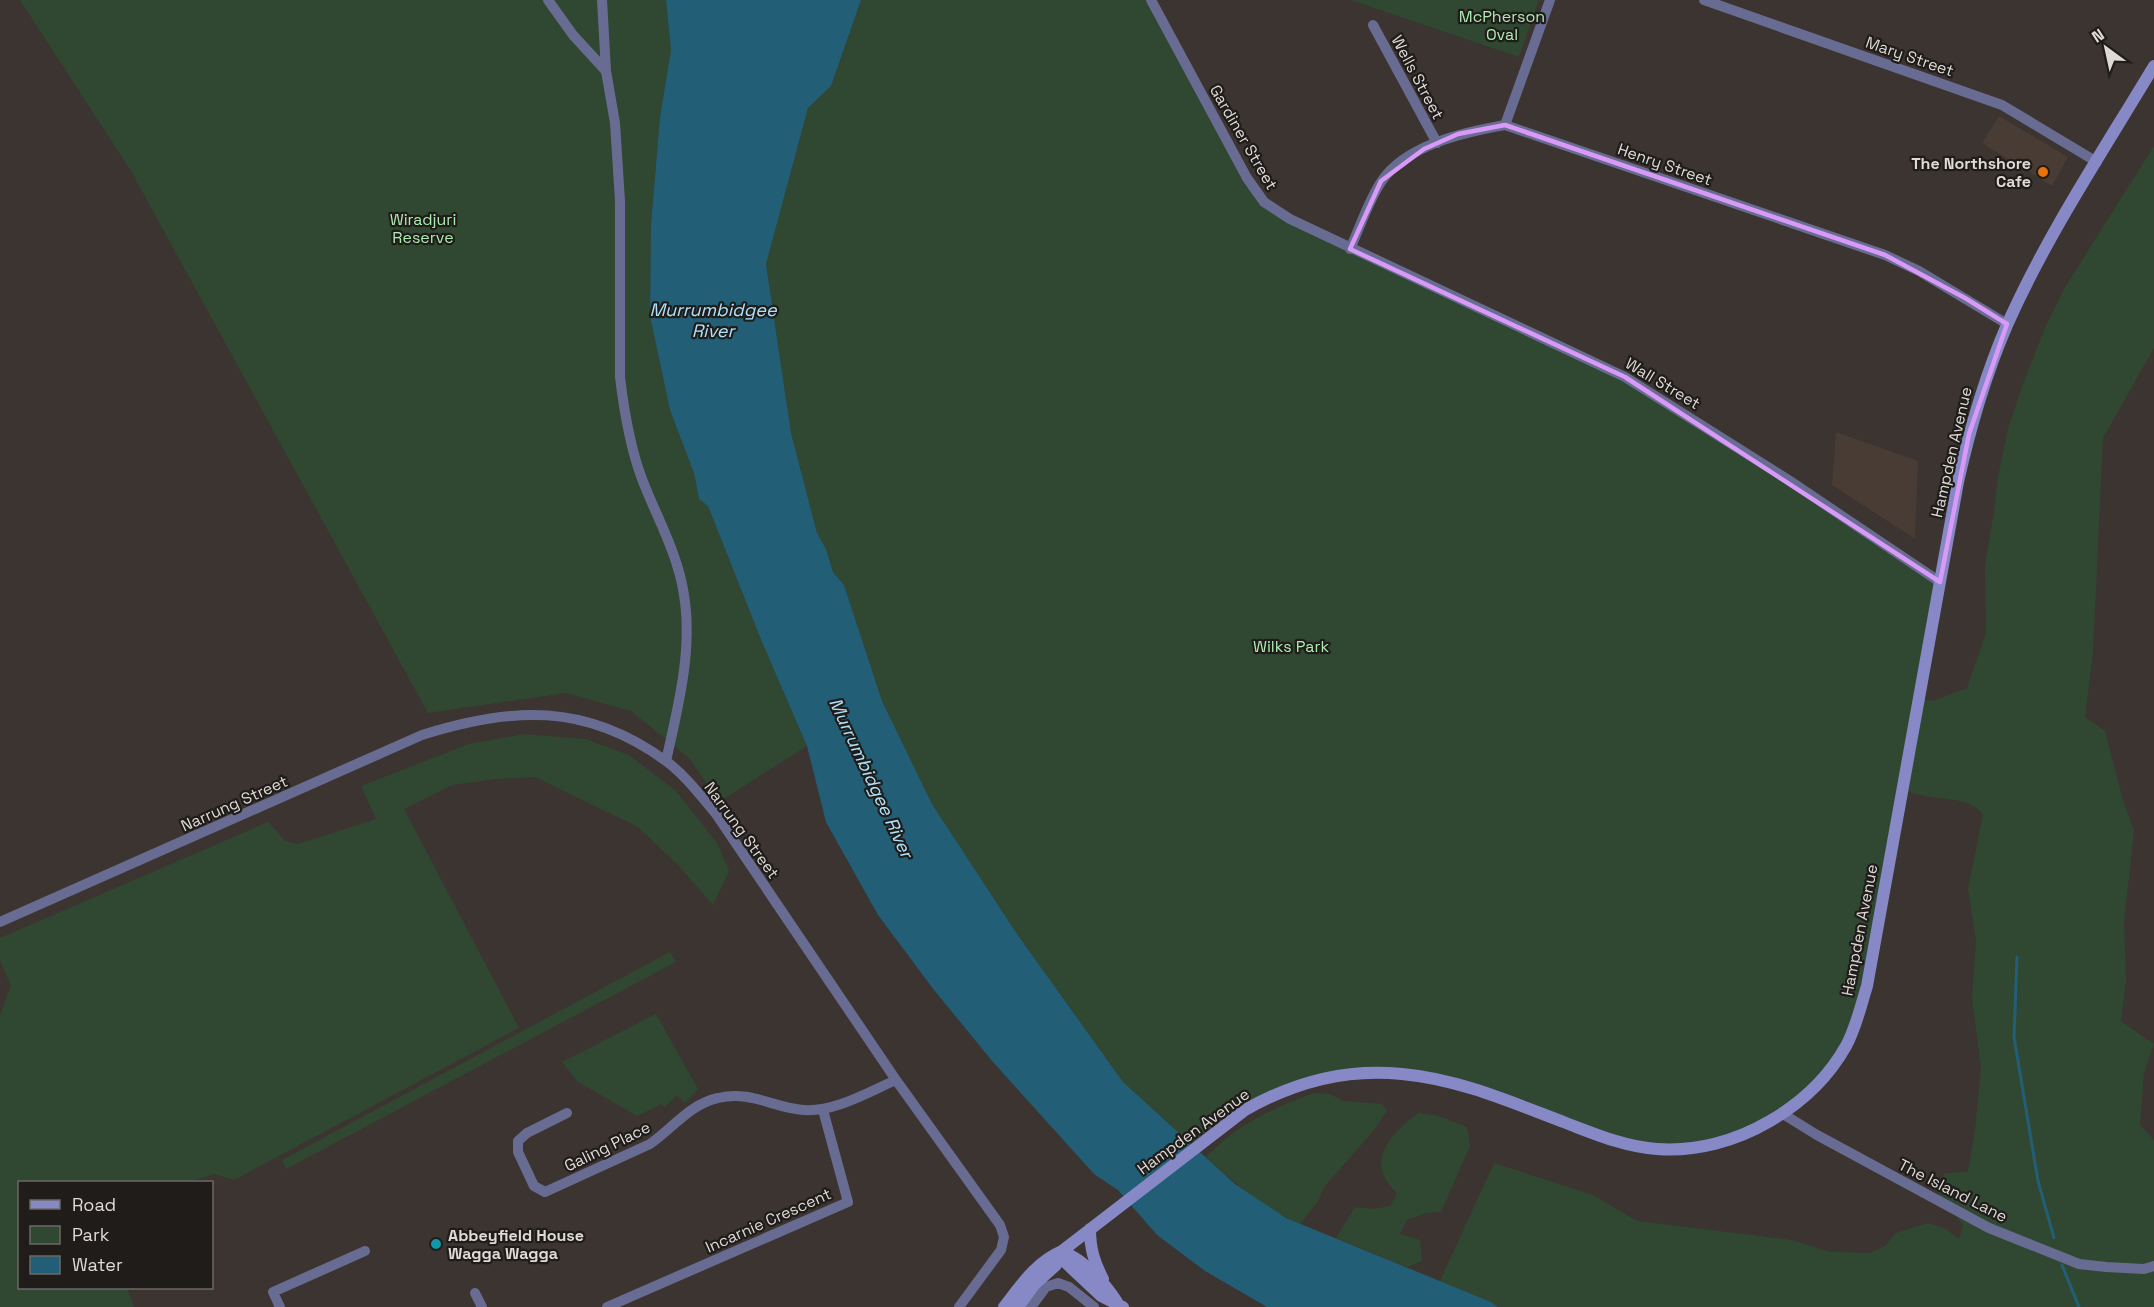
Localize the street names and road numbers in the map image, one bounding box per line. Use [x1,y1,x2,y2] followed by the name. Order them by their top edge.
[1387,31,1449,123] street label: Wells Street
[1863,32,1957,81] street label: Mary Street
[1205,81,1282,194] street label: Gardiner Street
[1615,138,1715,190] street label: Henry Street
[1621,353,1704,414] street label: Wall Street
[1926,385,1977,520] street label: Hampden Avenue
[178,771,291,836] street label: Narrung Street
[699,778,784,883] street label: Narrung Street
[1836,862,1883,998] street label: Hampden Avenue
[1133,1084,1254,1179] street label: Hampden Avenue
[561,1117,654,1176] street label: Galing Place
[1895,1154,2011,1227] street label: The Island Lane
[702,1183,834,1258] street label: Incarnie Crescent

